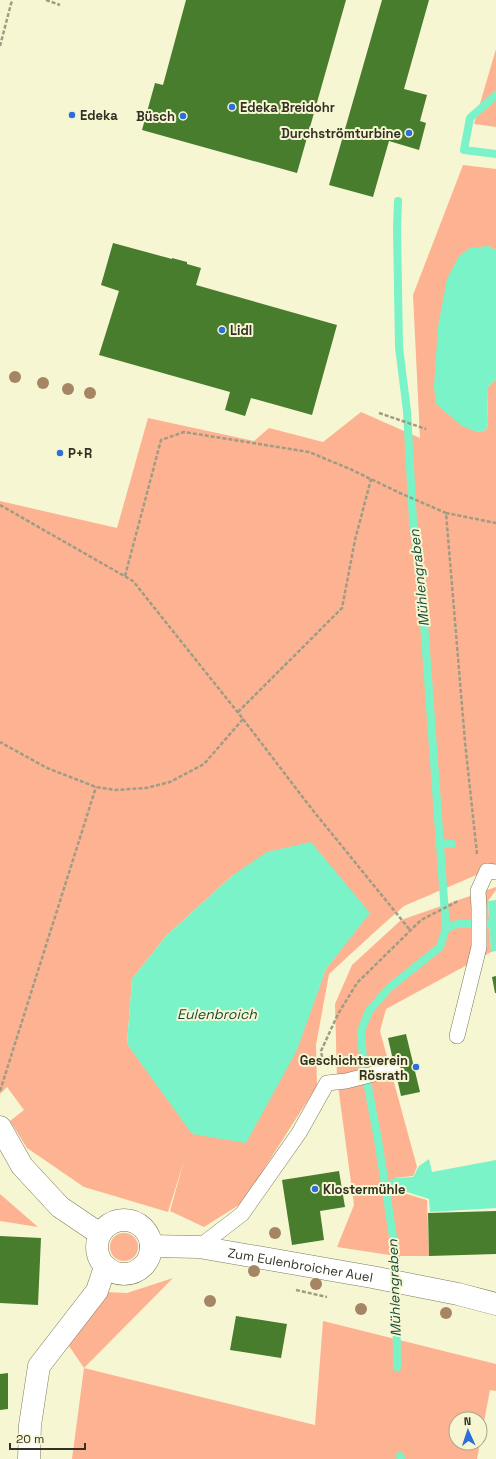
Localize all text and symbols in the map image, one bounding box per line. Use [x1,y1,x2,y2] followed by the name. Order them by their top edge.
[240,99,335,116] place label: Edeka Breidohr
[227,102,237,112] marker: Edeka Breidohr
[80,107,118,124] place label: Edeka
[136,108,175,125] place label: Büsch
[67,110,77,120] marker: Edeka
[178,111,188,121] marker: Büsch
[281,125,401,142] place label: Durchströmturbine
[404,128,414,138] marker: Durchströmturbine
[230,322,252,339] place label: Lidl
[217,325,227,335] marker: Lidl
[68,445,92,462] place label: P+R
[55,448,65,458] marker: P+R
[405,528,433,627] water label: Mühlengraben
[177,1005,257,1023] water label: Eulenbroich
[300,1052,408,1084] place label: Geschichtsverein Rösrath
[411,1062,421,1072] marker: Geschichtsverein Rösrath
[323,1181,406,1198] place label: Klostermühle
[310,1184,320,1194] marker: Klostermühle
[383,1239,405,1337] water label: Mühlengraben
[227,1244,374,1286] street label: Zum Eulenbroicher Auel
[448,1411,488,1451] north arrow
[463,1414,472,1428] text: N
[10,1425,85,1451] scale bar
[16,1431,44,1447] text: 20 m

